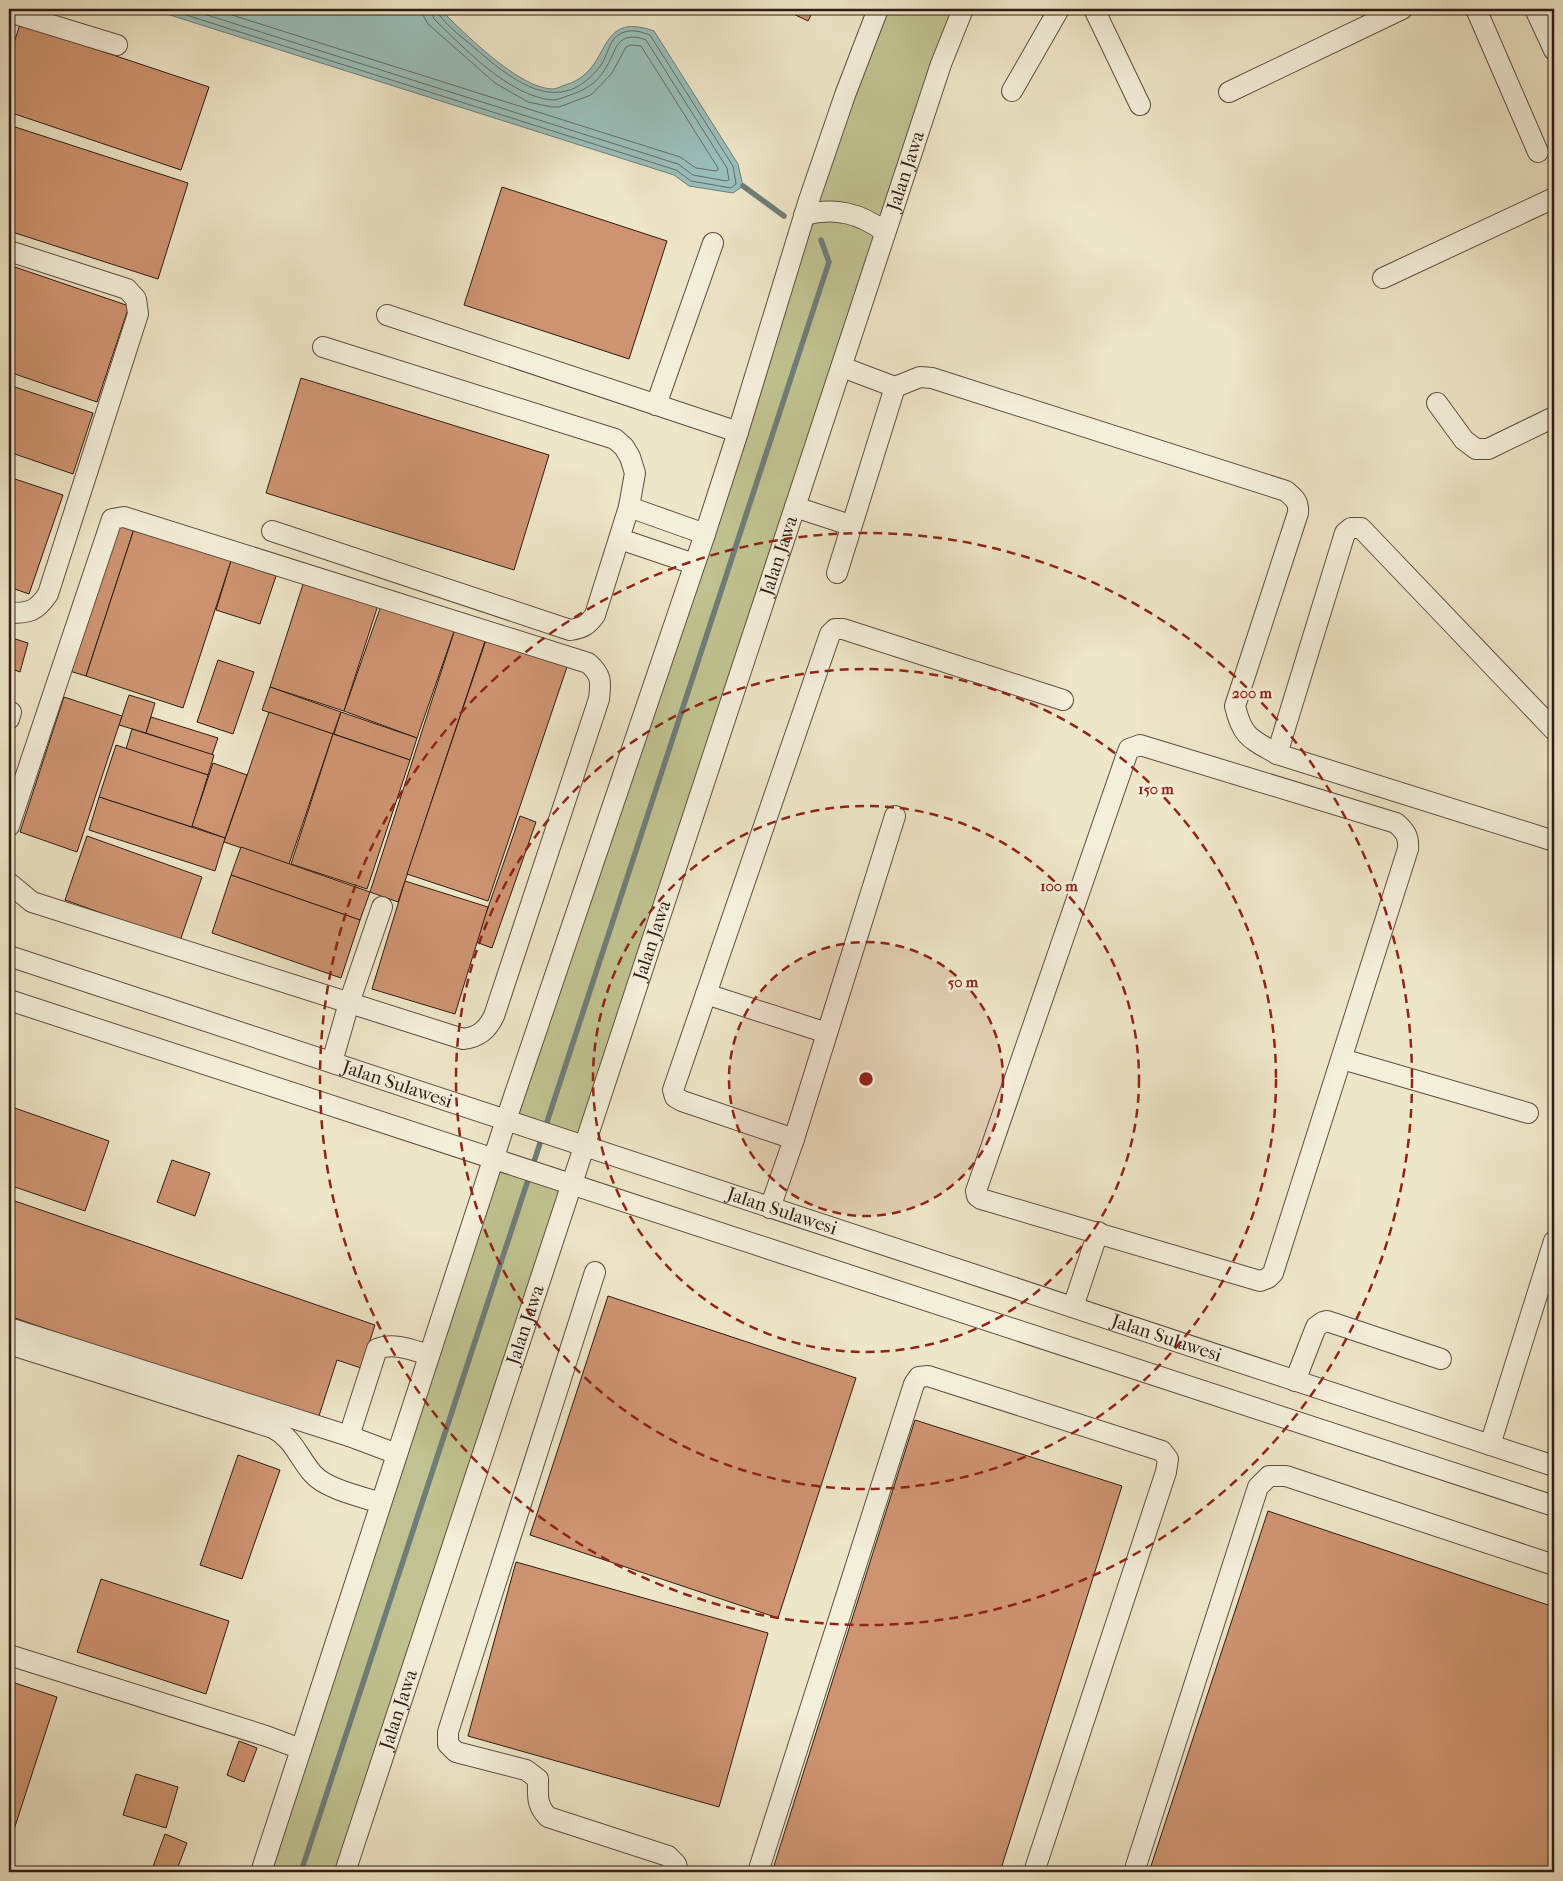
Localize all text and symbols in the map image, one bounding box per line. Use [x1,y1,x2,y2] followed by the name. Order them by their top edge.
[882,128,929,216] street label: Jalan Jawa
[755,513,802,600] street label: Jalan Jawa
[1232,684,1272,702] text: 200 m
[1138,780,1174,798] text: 150 m
[1040,877,1078,895] text: 100 m
[628,897,676,985] street label: Jalan Jawa
[948,973,979,991] text: 50 m
[338,1055,456,1113] street label: Jalan Sulawesi
[857,1070,875,1088] centre of rings
[722,1182,840,1240] street label: Jalan Sulawesi
[501,1282,549,1370] street label: Jalan Jawa
[1107,1309,1225,1367] street label: Jalan Sulawesi
[375,1667,422,1754] street label: Jalan Jawa

